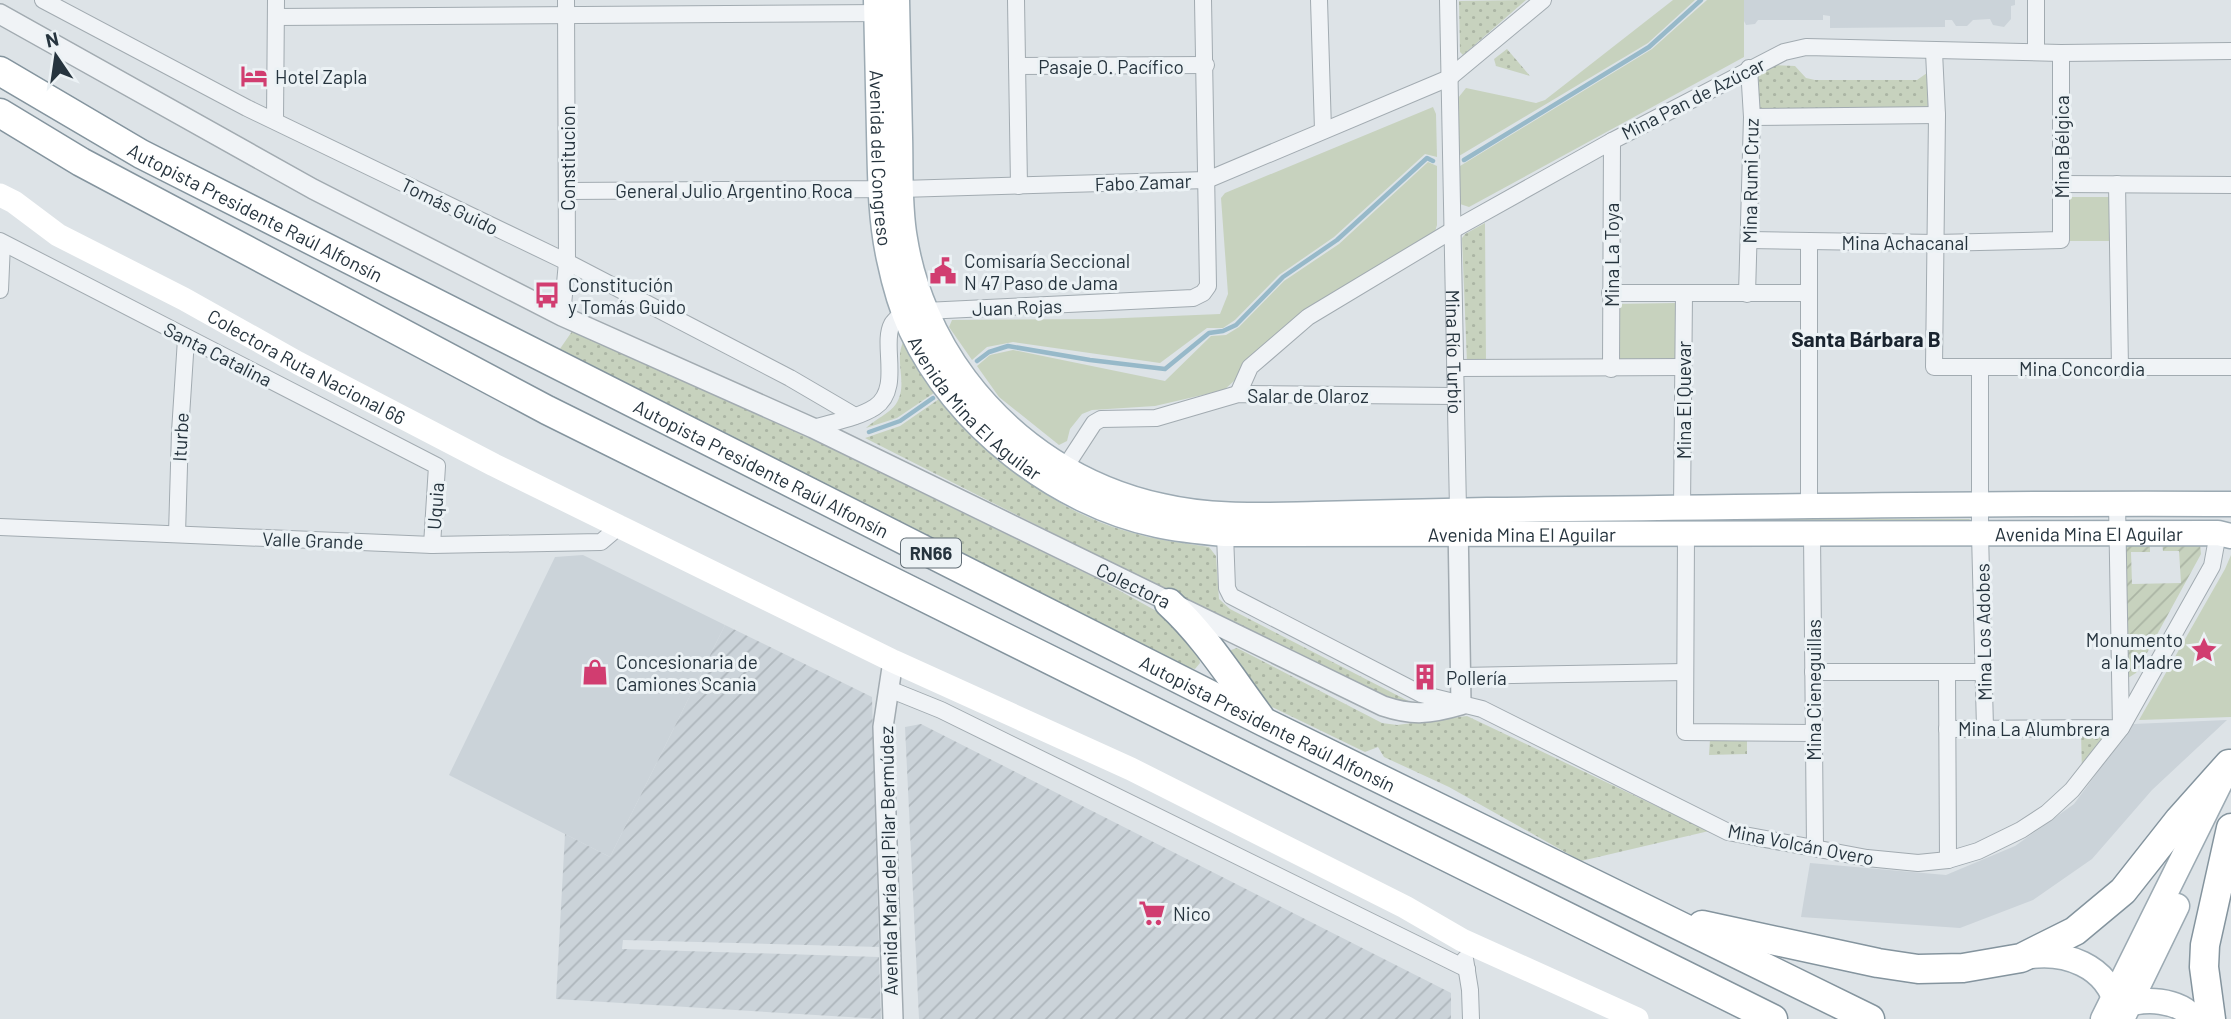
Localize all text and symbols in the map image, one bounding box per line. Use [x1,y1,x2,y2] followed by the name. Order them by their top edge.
[21,21,91,91] north arrow
[43,26,61,52] text: N
[1617,52,1769,144] street label: Mina Pan de Azúcar
[1038,55,1184,78] street label: Pasaje O. Pacífico
[239,61,269,91] hotel icon: Hotel Zapla
[275,65,367,88] place label: Hotel Zapla
[866,70,898,248] street label: Avenida del Congreso
[2050,95,2073,199] street label: Mina Bélgica
[556,105,579,211] street label: Constitucion
[1737,118,1763,244] street label: Mina Rumi Cruz
[124,138,387,286] street label: Autopista Presidente Raúl Alfonsín
[1094,169,1192,195] street label: Fabo Zamar
[398,173,502,239] street label: Tomás Guido
[615,179,853,202] street label: General Julio Argentino Roca
[1600,203,1623,307] street label: Mina La Toya
[1841,231,1969,254] street label: Mina Achacanal
[964,249,1130,294] place label: Comisaría Seccional N 47 Paso de Jama
[928,256,958,286] public building icon: Comisaría Seccional N 47 Paso de Jama
[568,273,686,318] place label: Constitución y Tomás Guido
[532,280,562,310] bus stop icon: Constitución y Tomás Guido
[1442,289,1468,415] street label: Mina Río Turbio
[971,294,1063,320] street label: Juan Rojas
[204,303,410,429] street label: Colectora Ruta Nacional 66
[160,317,276,391] street label: Santa Catalina
[1791,326,1941,351] district label: Santa Bárbara B
[904,332,1046,484] street label: Avenida Mina El Aguilar
[1672,341,1695,459] street label: Mina El Quevar
[2019,357,2145,380] street label: Mina Concordia
[1247,384,1369,407] street label: Salar de Olaroz
[630,394,893,542] street label: Autopista Presidente Raúl Alfonsín
[167,412,193,462] street label: Iturbe
[422,481,448,531] street label: Uquia
[1428,522,1616,545] street label: Avenida Mina El Aguilar
[1995,522,2183,545] street label: Avenida Mina El Aguilar
[262,527,364,553] street label: Valle Grande
[901,538,961,568] road number: RN66
[1093,557,1175,612] street label: Colectora
[1970,563,1996,701] street label: Mina Los Adobes
[1802,619,1825,761] street label: Mina Cieneguillas
[2086,628,2183,673] place label: Monumento a la Madre
[2189,635,2219,665] place icon: Monumento a la Madre
[616,650,758,695] place label: Concesionaria de Camiones Scania
[1136,650,1400,796] street label: Autopista Presidente Raúl Alfonsín
[580,657,610,687] shop icon: Concesionaria de Camiones Scania
[1410,662,1440,692] building icon: Pollería
[1446,666,1507,689] place label: Pollería
[1958,717,2110,740] street label: Mina La Alumbrera
[874,726,902,996] street label: Avenida María del Pilar Bermúdez
[1726,819,1876,869] street label: Mina Volcán Overo
[1137,898,1167,928] supermarket icon: Nico
[1173,902,1211,925] place label: Nico

